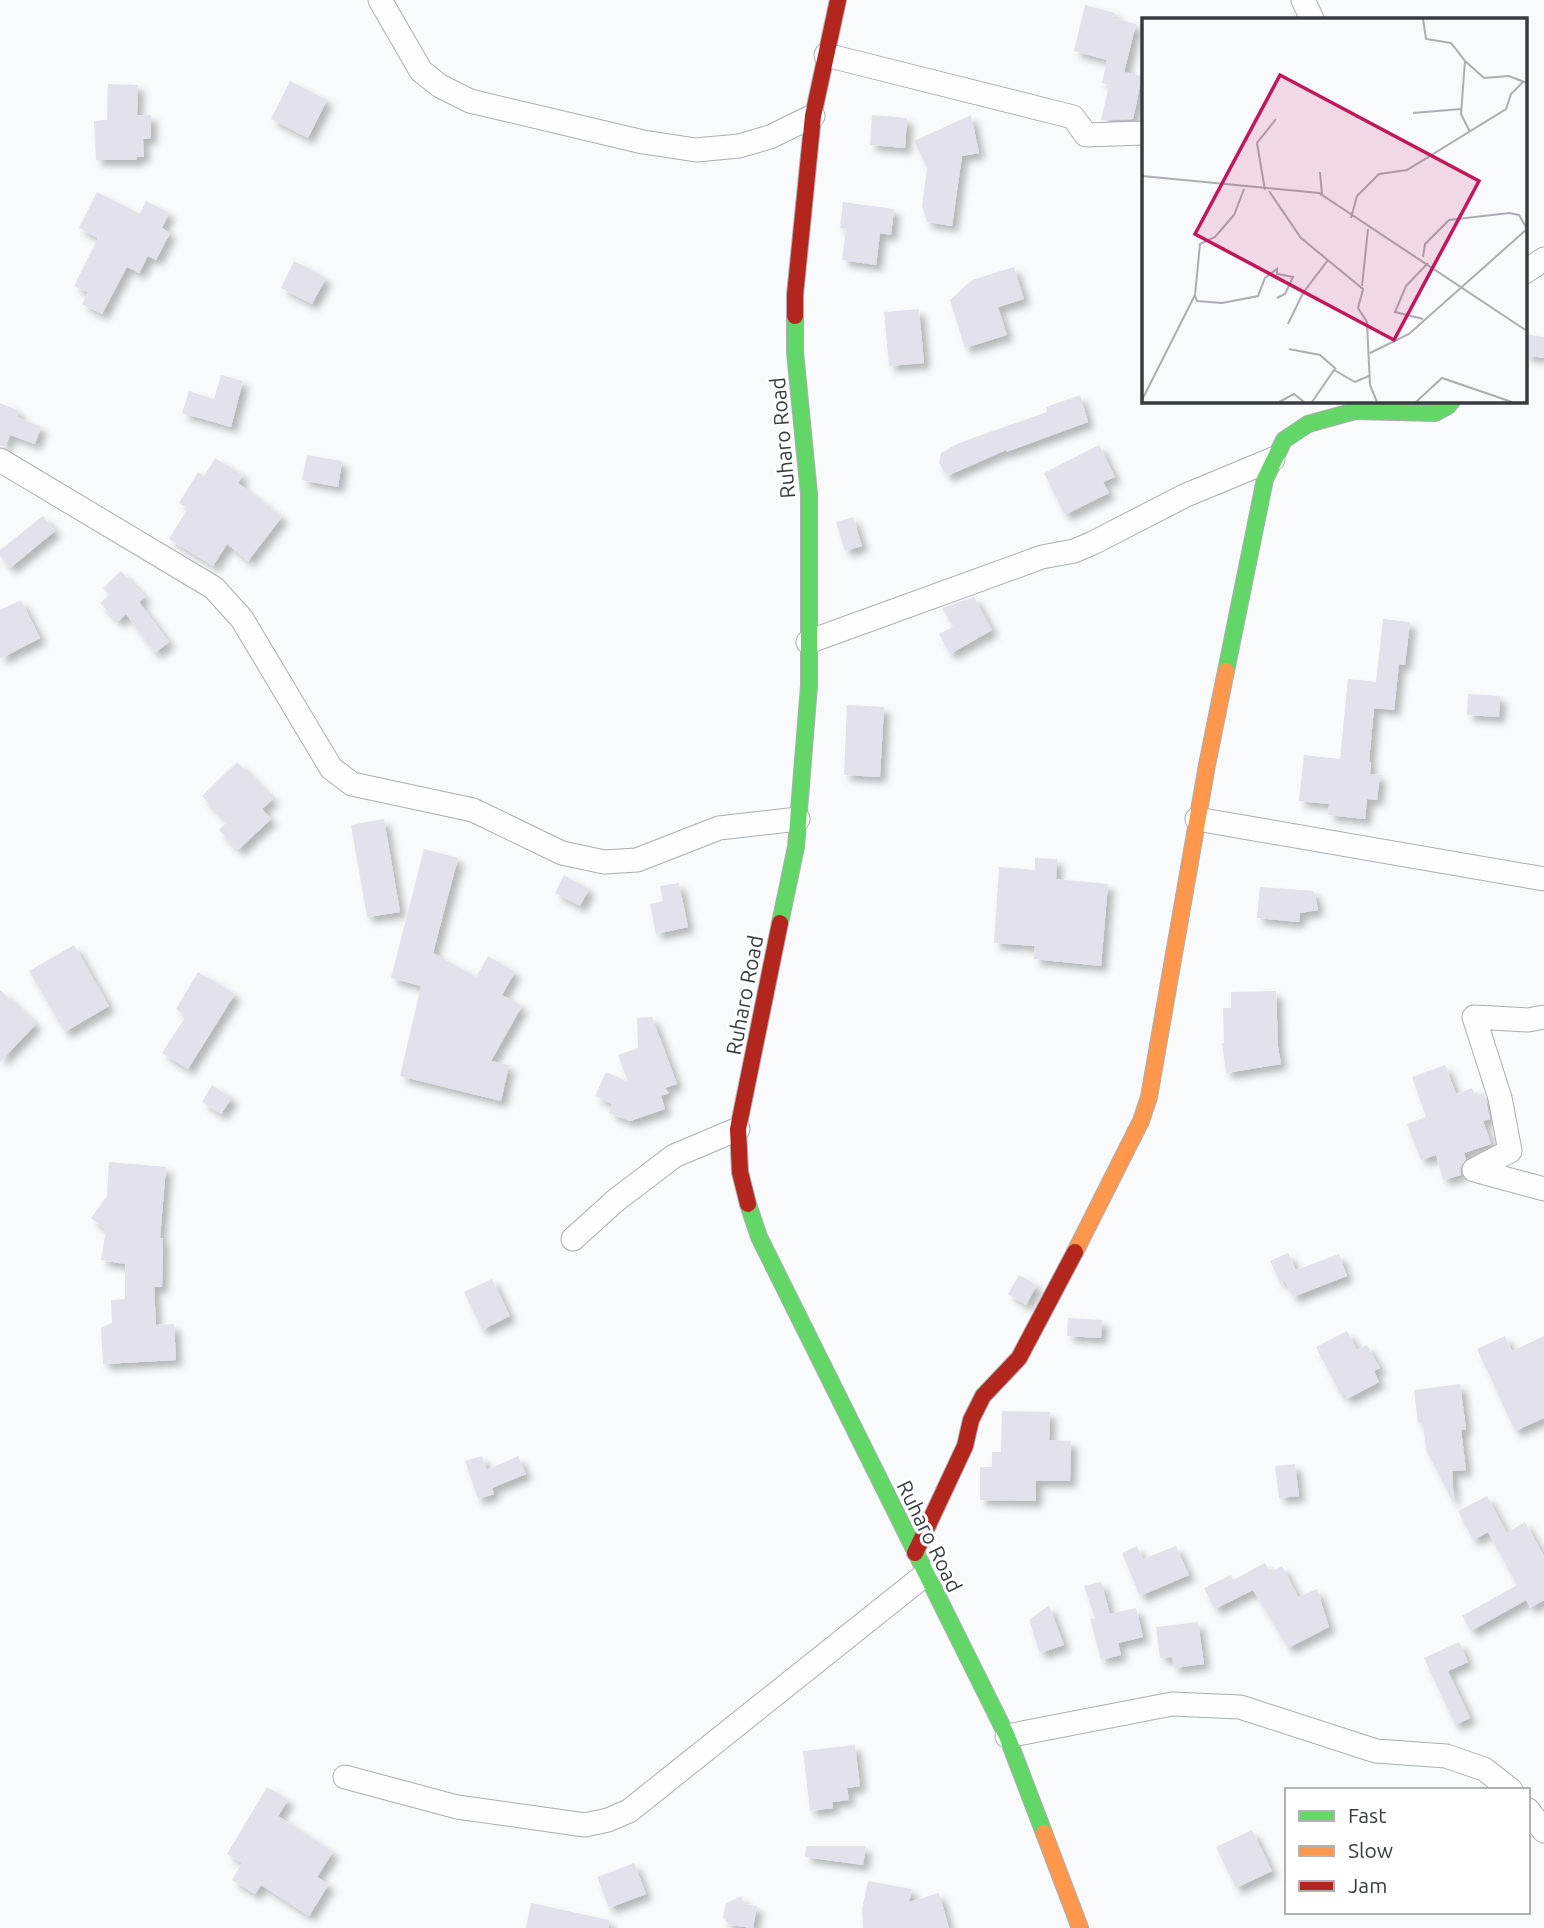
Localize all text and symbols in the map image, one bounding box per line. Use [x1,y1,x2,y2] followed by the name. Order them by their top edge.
[1142,18,1526,402] inset map
[765,377,799,499] street label: Ruharo Road
[721,933,767,1057] street label: Ruharo Road
[893,1476,967,1596] street label: Ruharo Road
[1285,1788,1530,1914] legend
[1348,1803,1386,1827] text: Fast
[1348,1838,1393,1862] text: Slow
[1348,1873,1387,1897] text: Jam

